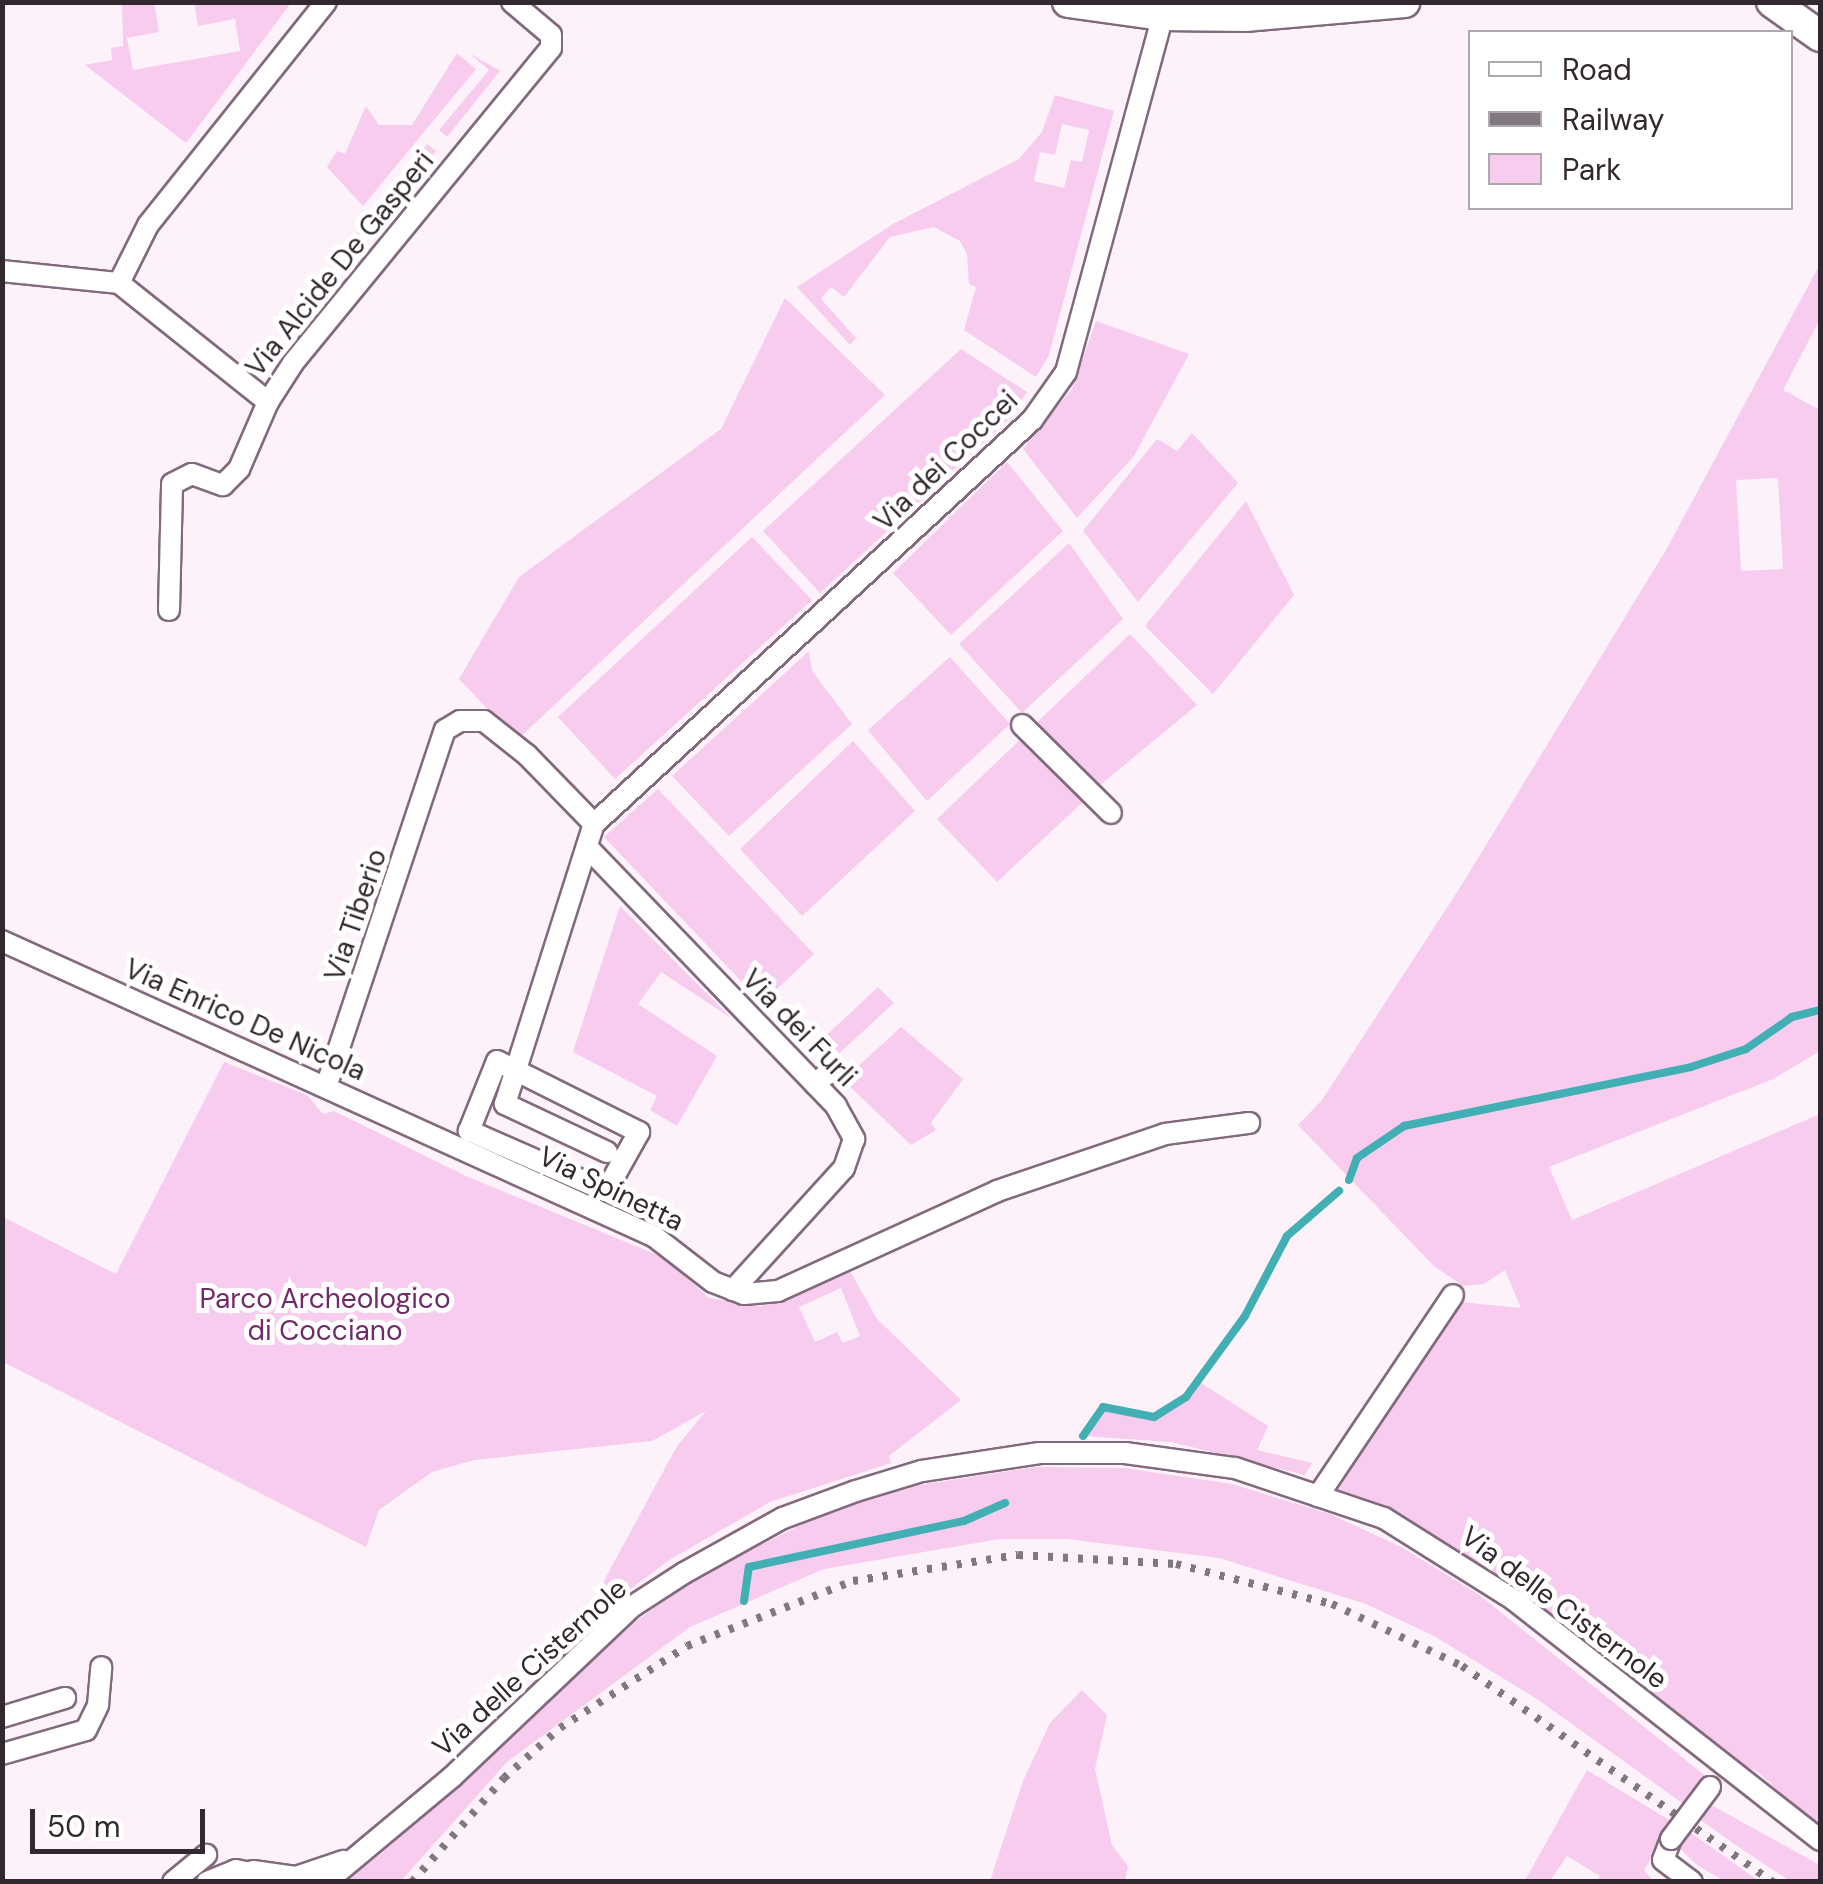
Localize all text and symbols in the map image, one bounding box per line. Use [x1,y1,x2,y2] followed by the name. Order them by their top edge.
[1468,30,1793,210] legend
[1562,50,1632,89] text: Road
[1562,100,1665,139] text: Railway
[239,145,441,383] street label: Via Alcide De Gasperi
[1562,150,1621,189] text: Park
[867,384,1025,538] street label: Via dei Coccei
[318,844,394,986] street label: Via Tiberio
[119,952,371,1088] street label: Via Enrico De Nicola
[735,962,863,1094] street label: Via dei Furli
[533,1139,689,1239] street label: Via Spinetta
[200,1282,450,1348] park label: Parco Archeologico di Cocciano
[1454,1520,1674,1696] street label: Via delle Cisternole
[426,1572,634,1764] street label: Via delle Cisternole
[35,1789,210,1851] scale bar
[47,1807,121,1846] text: 50 m

